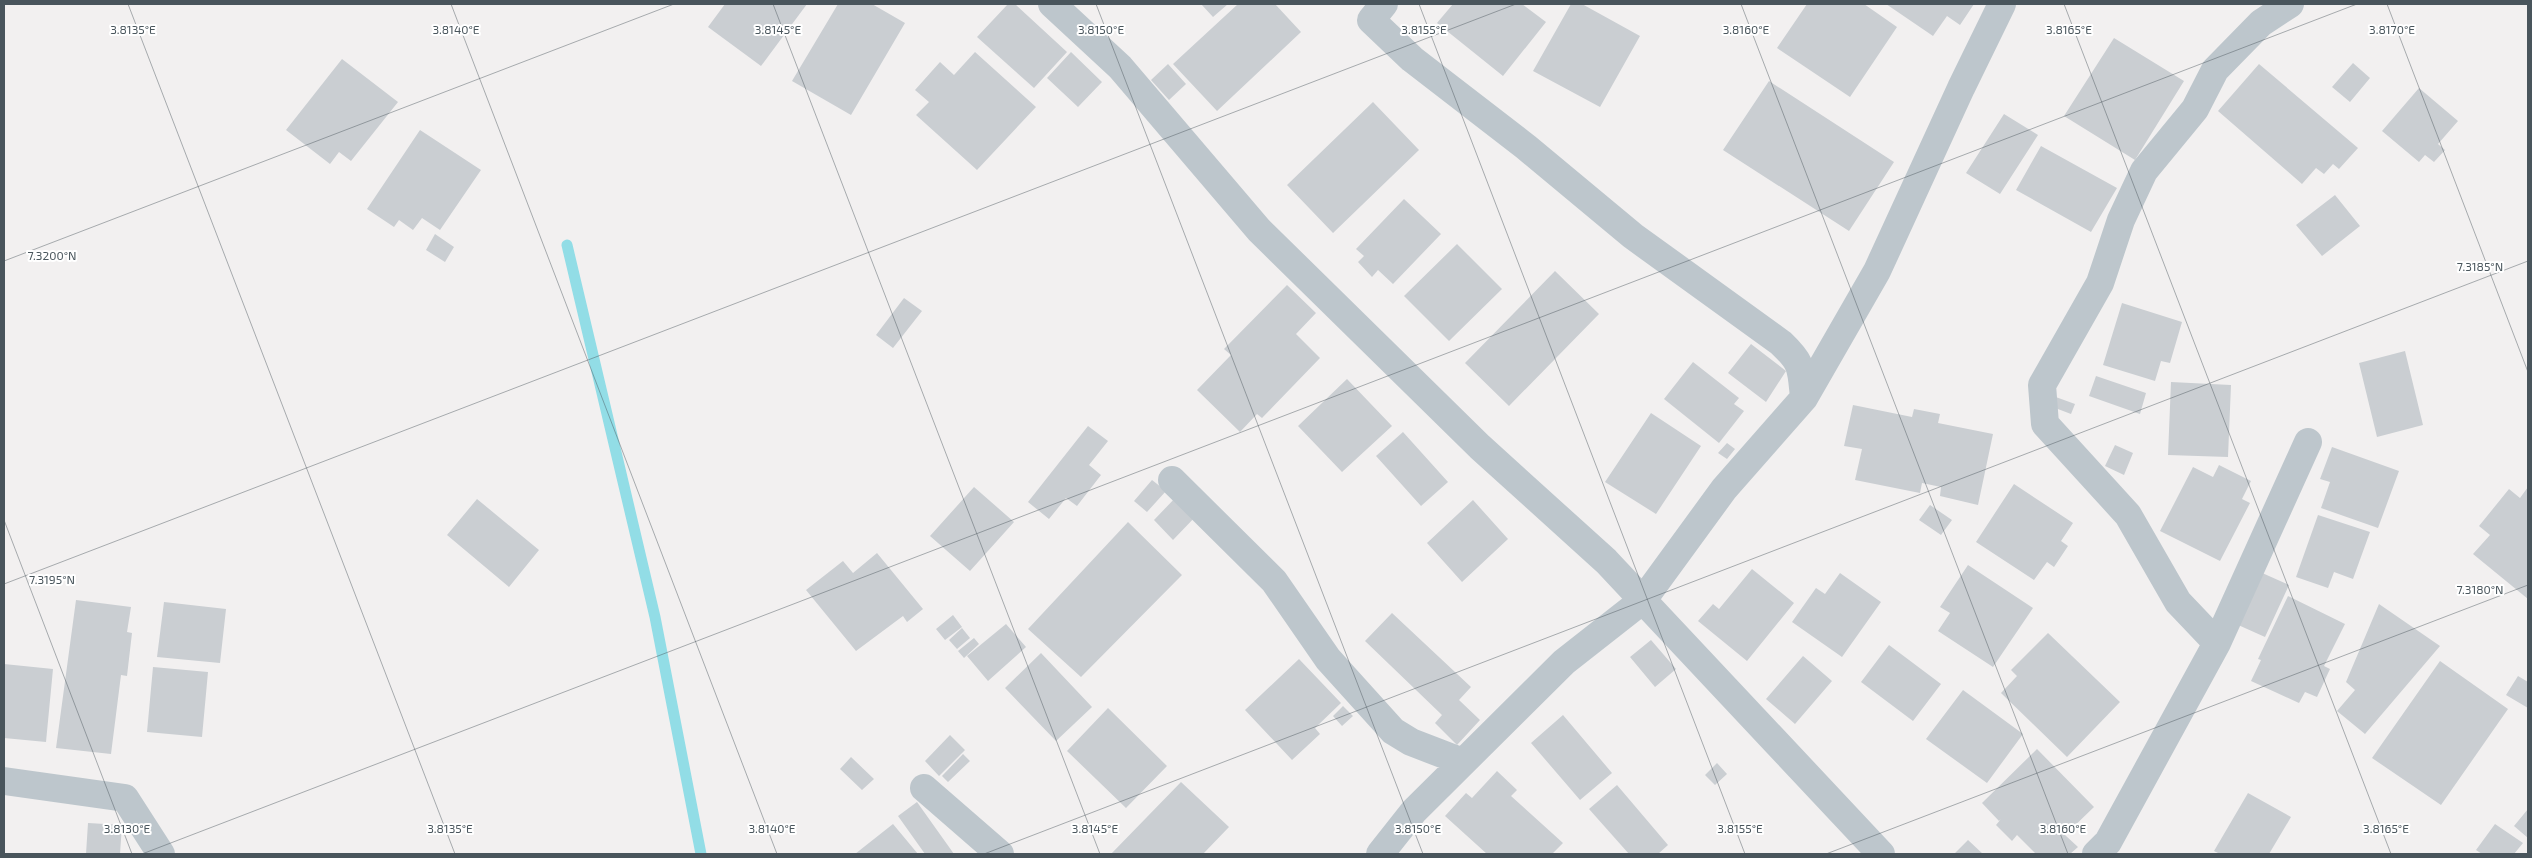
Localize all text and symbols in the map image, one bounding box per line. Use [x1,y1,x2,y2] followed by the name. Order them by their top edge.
[110,22,156,36] text: 3.8135°E
[432,22,480,36] text: 3.8140°E
[755,22,801,36] text: 3.8145°E
[1078,22,1124,36] text: 3.8150°E
[1401,22,1447,36] text: 3.8155°E
[1723,22,1770,36] text: 3.8160°E
[2046,22,2092,36] text: 3.8165°E
[2369,22,2415,36] text: 3.8170°E
[27,248,77,262] text: 7.3200°N
[2457,259,2503,273] text: 7.3185°N
[29,572,75,586] text: 7.3195°N
[2456,582,2504,596] text: 7.3180°N
[104,821,151,835] text: 3.8130°E
[427,821,473,835] text: 3.8135°E
[748,821,796,835] text: 3.8140°E
[1072,821,1118,835] text: 3.8145°E
[1395,821,1441,835] text: 3.8150°E
[1717,821,1763,835] text: 3.8155°E
[2040,821,2087,835] text: 3.8160°E
[2363,821,2409,835] text: 3.8165°E

